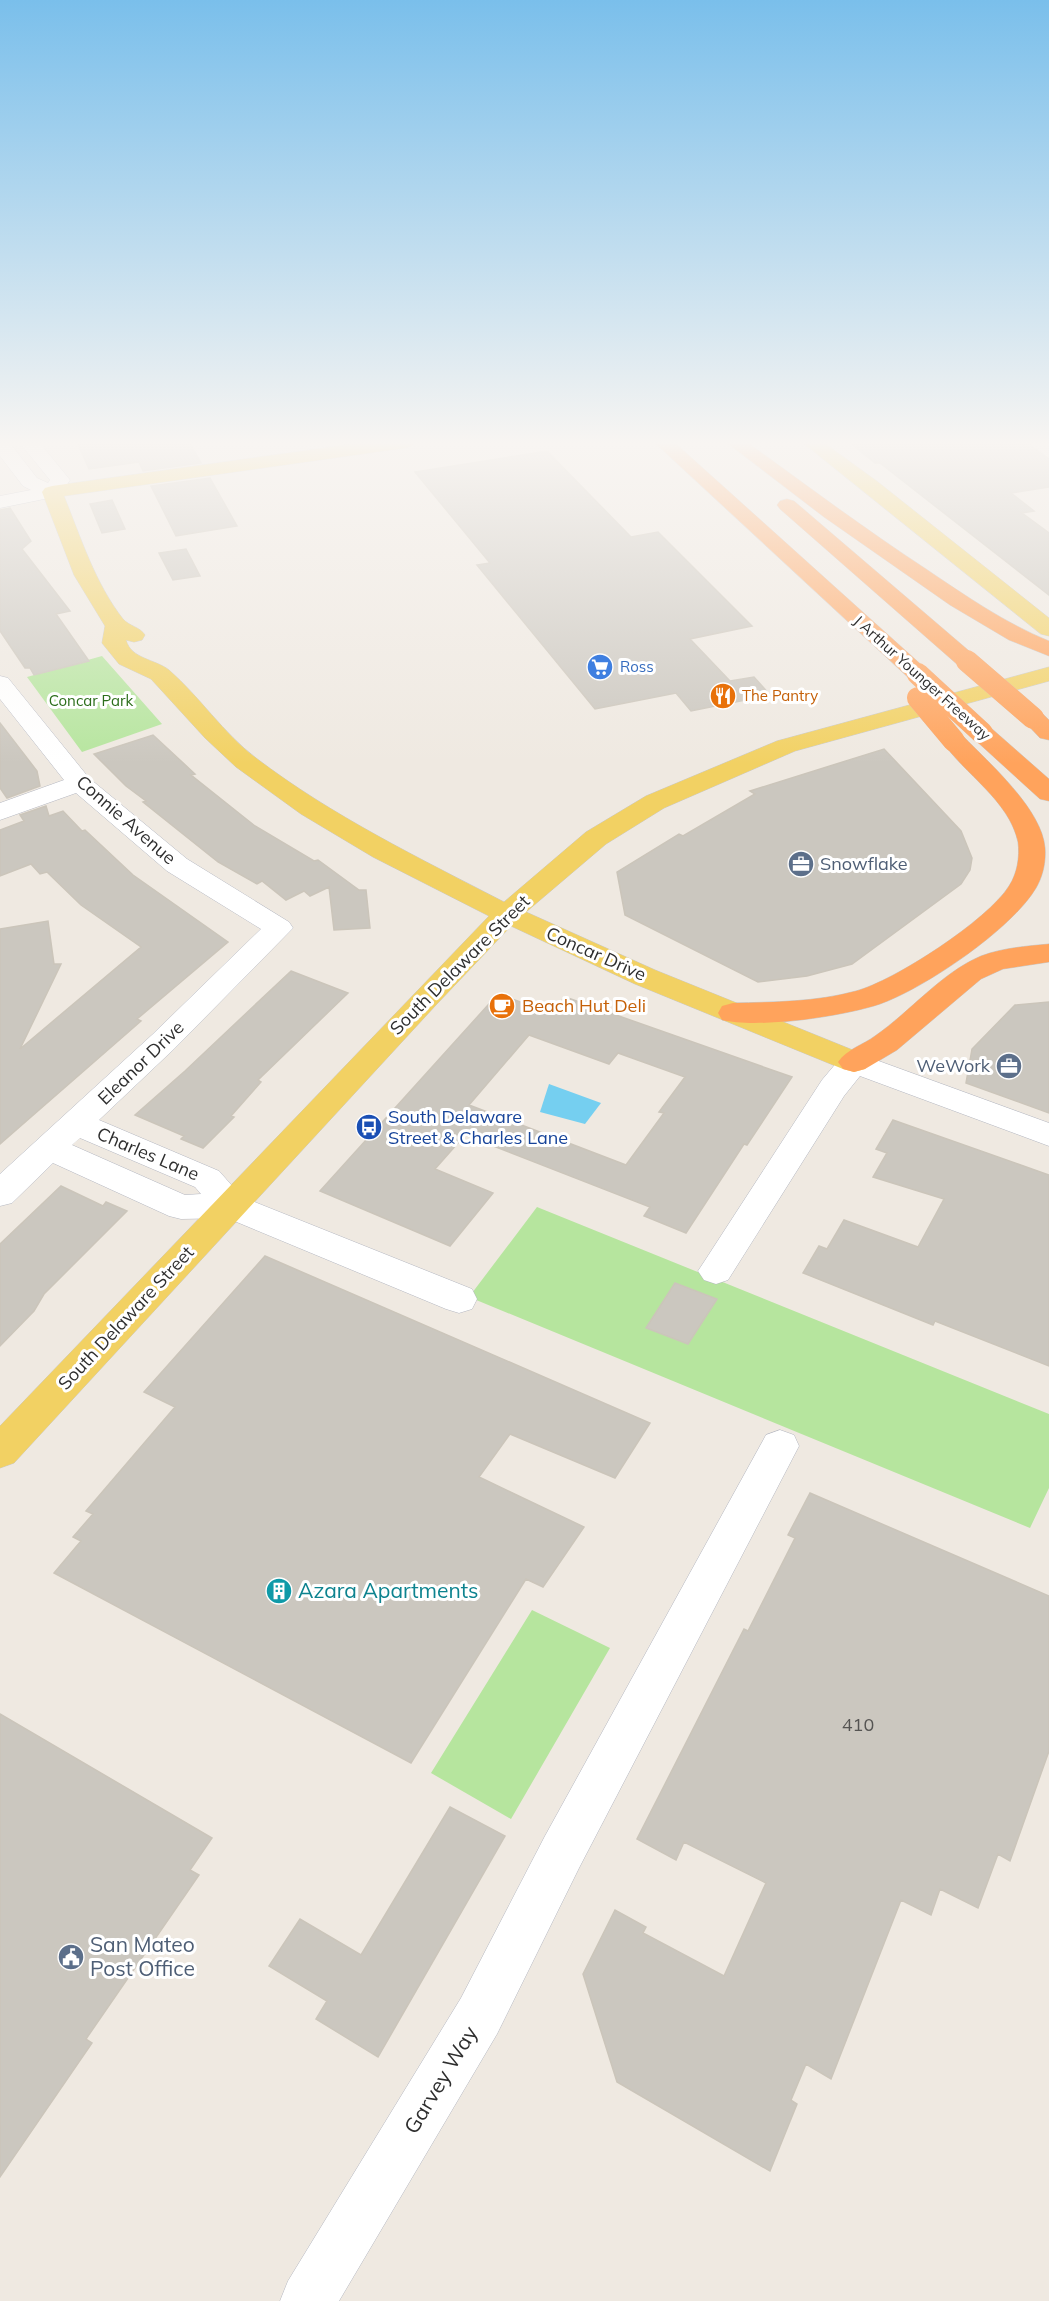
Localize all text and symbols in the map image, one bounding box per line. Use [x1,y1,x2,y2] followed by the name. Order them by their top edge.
[850,611,995,744] street label: J Arthur Younger Freeway
[585,652,615,682] supermarket icon: Ross
[620,657,654,676] place label: Ross
[708,681,738,711] restaurant icon: The Pantry
[742,686,818,705] place label: The Pantry
[49,691,133,710] park label: Concar Park
[72,770,181,869] street label: Connie Avenue
[786,849,816,879] office icon: Snowflake
[820,852,908,875] place label: Snowflake
[385,890,534,1039] street label: South Delaware Street
[543,921,650,986] street label: Concar Drive
[487,991,517,1021] cafe icon: Beach Hut Deli
[522,994,646,1017] place label: Beach Hut Deli
[93,1016,189,1109] street label: Eleanor Drive
[994,1051,1024,1081] office icon: WeWork
[916,1054,991,1077] place label: WeWork
[388,1105,568,1149] place label: South Delaware Street & Charles Lane
[354,1112,384,1142] bus stop icon: South Delaware Street & Charles Lane
[94,1122,203,1185] street label: Charles Lane
[53,1241,198,1394] street label: South Delaware Street
[264,1576,294,1606] building icon: Azara Apartments
[298,1577,479,1603] place label: Azara Apartments
[842,1713,874,1736] house number: 410
[90,1931,195,1981] place label: San Mateo Post Office
[56,1942,86,1972] public building icon: San Mateo Post Office
[398,2021,482,2138] street label: Garvey Way

